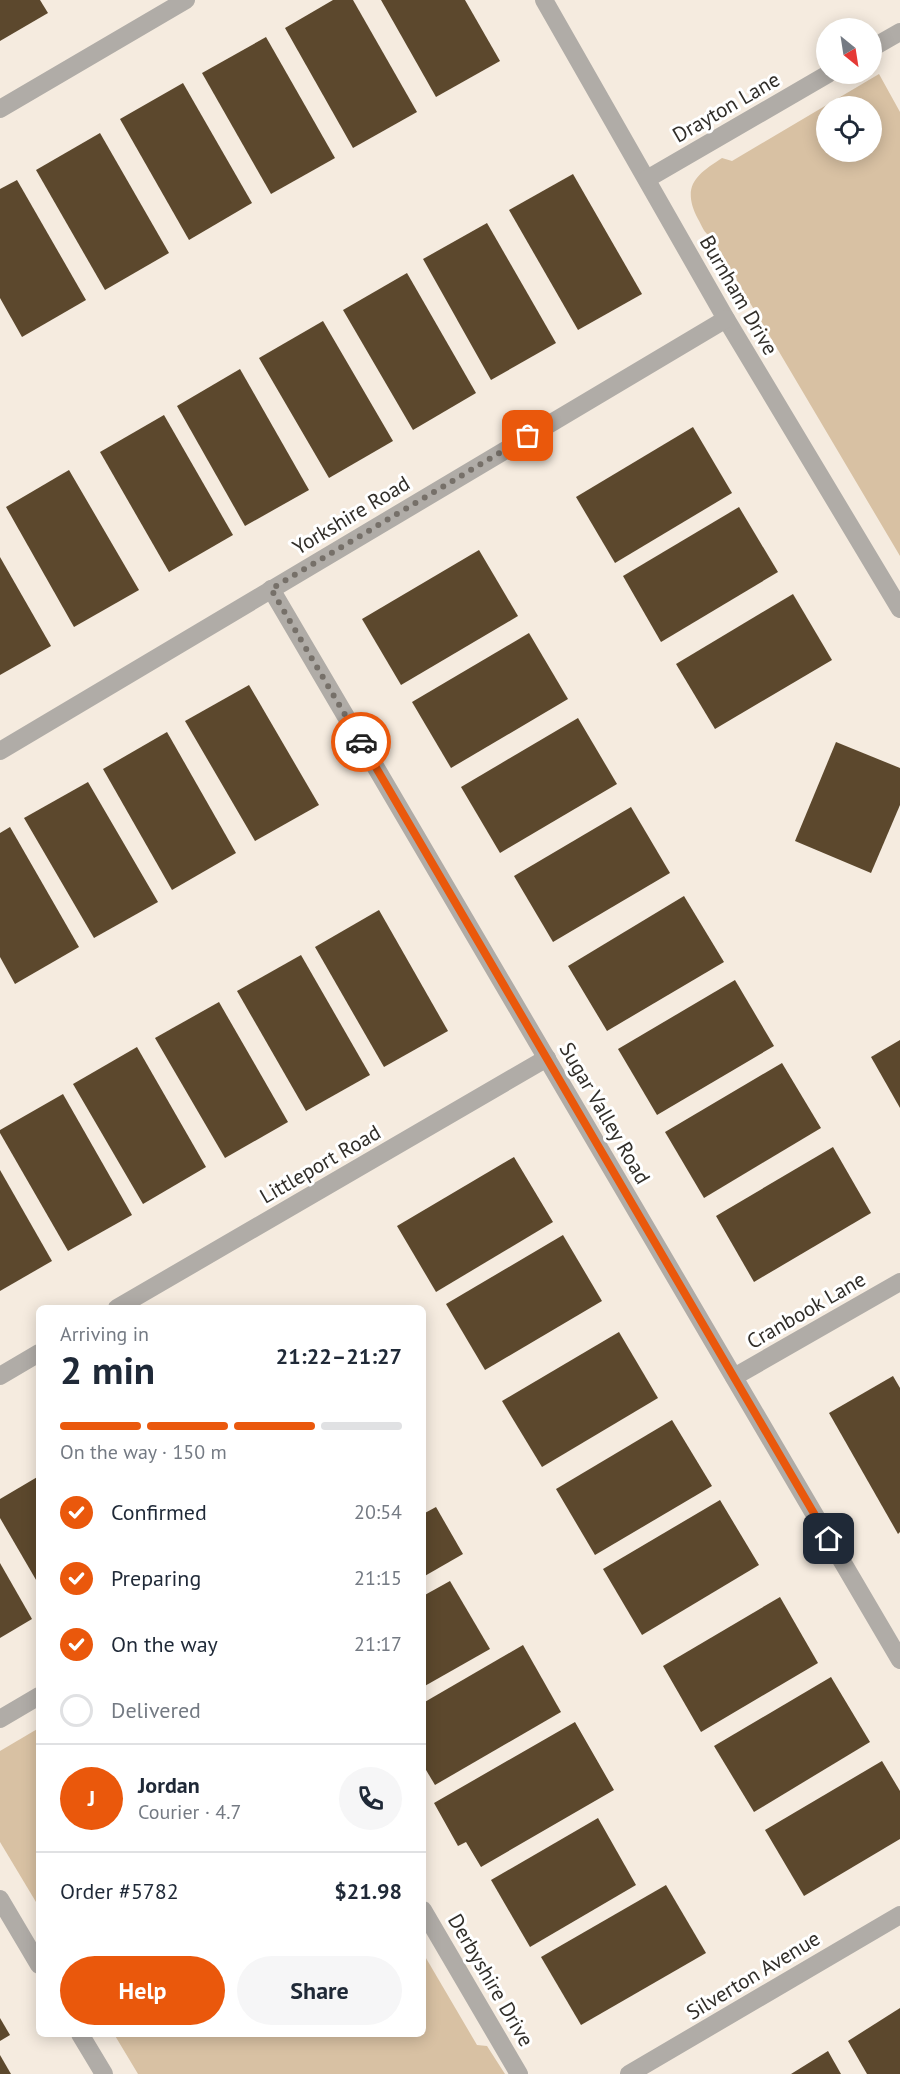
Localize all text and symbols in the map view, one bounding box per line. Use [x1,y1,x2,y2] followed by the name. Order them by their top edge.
[816,18,882,84] north arrow
[816,18,882,162] map controls
[668,65,784,149] street label: Drayton Lane
[816,96,882,162] button: locate
[694,230,784,360] street label: Burnham Drive
[502,410,553,461] pin
[511,419,544,452] icon: bag
[287,469,415,561] street label: Yorkshire Road
[331,712,391,772] courier
[345,726,378,759] icon: car
[554,1037,656,1189] street label: Sugar Valley Road
[255,1119,385,1209] street label: Littleport Road
[742,1265,870,1355] street label: Cranbook Lane
[60,1321,149,1347] text: Arriving in
[276,1342,402,1370] text: 21:22–21:27
[60,1344,155,1395] text: 2 min
[60,1439,227,1465] text: On the way · 150 m
[60,1496,93,1529] icon: check
[111,1498,207,1526] text: Confirmed
[354,1499,402,1525] text: 20:54
[803,1513,854,1564] pin
[812,1522,845,1555] icon: home
[60,1562,93,1595] icon: check
[111,1564,201,1592] text: Preparing
[354,1565,402,1591] text: 21:15
[60,1628,93,1661] icon: check
[111,1630,218,1658] text: On the way
[354,1631,402,1657] text: 21:17
[111,1696,201,1724] text: Delivered
[339,1767,402,1830] button: phone
[138,1771,200,1799] text: Jordan
[88,1784,95,1812] text: J
[138,1799,241,1825] text: Courier · 4.7
[60,1877,179,1905] text: Order #5782
[334,1877,402,1905] text: $21.98
[442,1909,540,2051] street label: Derbyshire Drive
[681,1924,825,2026] street label: Silverton Avenue
[60,1956,225,2025] button: Help
[237,1956,402,2025] button: Share

